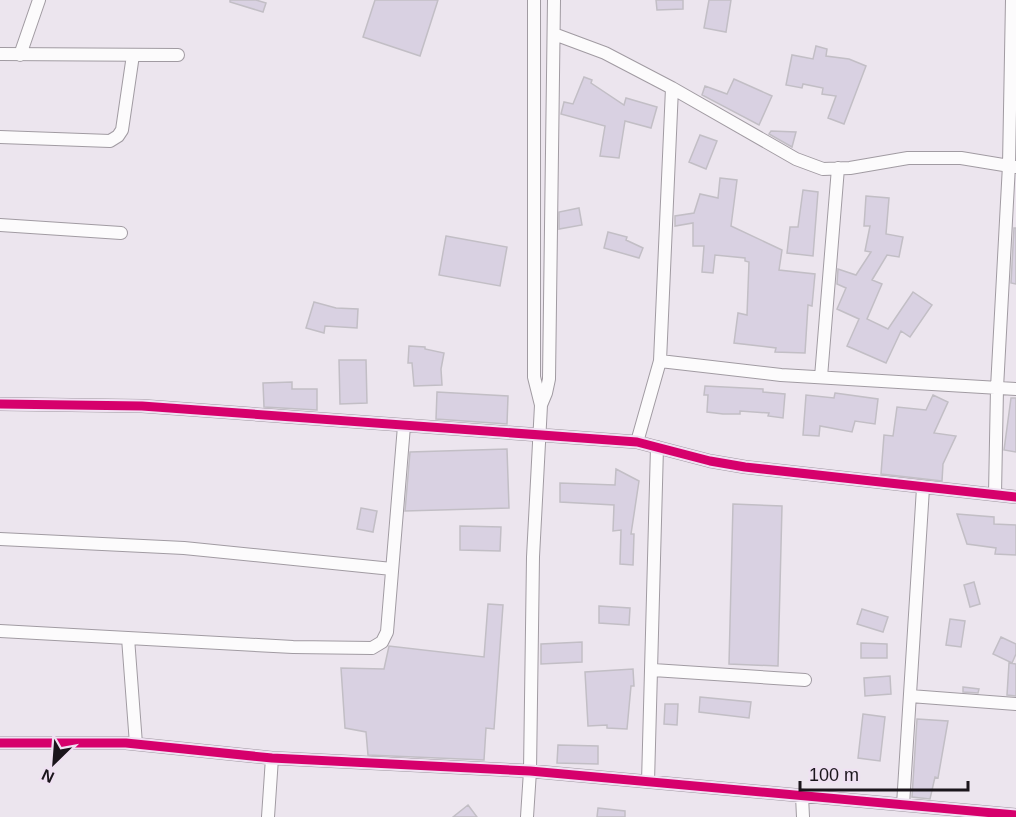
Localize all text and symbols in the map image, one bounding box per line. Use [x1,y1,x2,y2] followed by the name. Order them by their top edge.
[24,733,84,793] north arrow
[800,754,968,792] scale bar
[809,765,859,785] text: 100 m
[39,766,57,786] text: N

